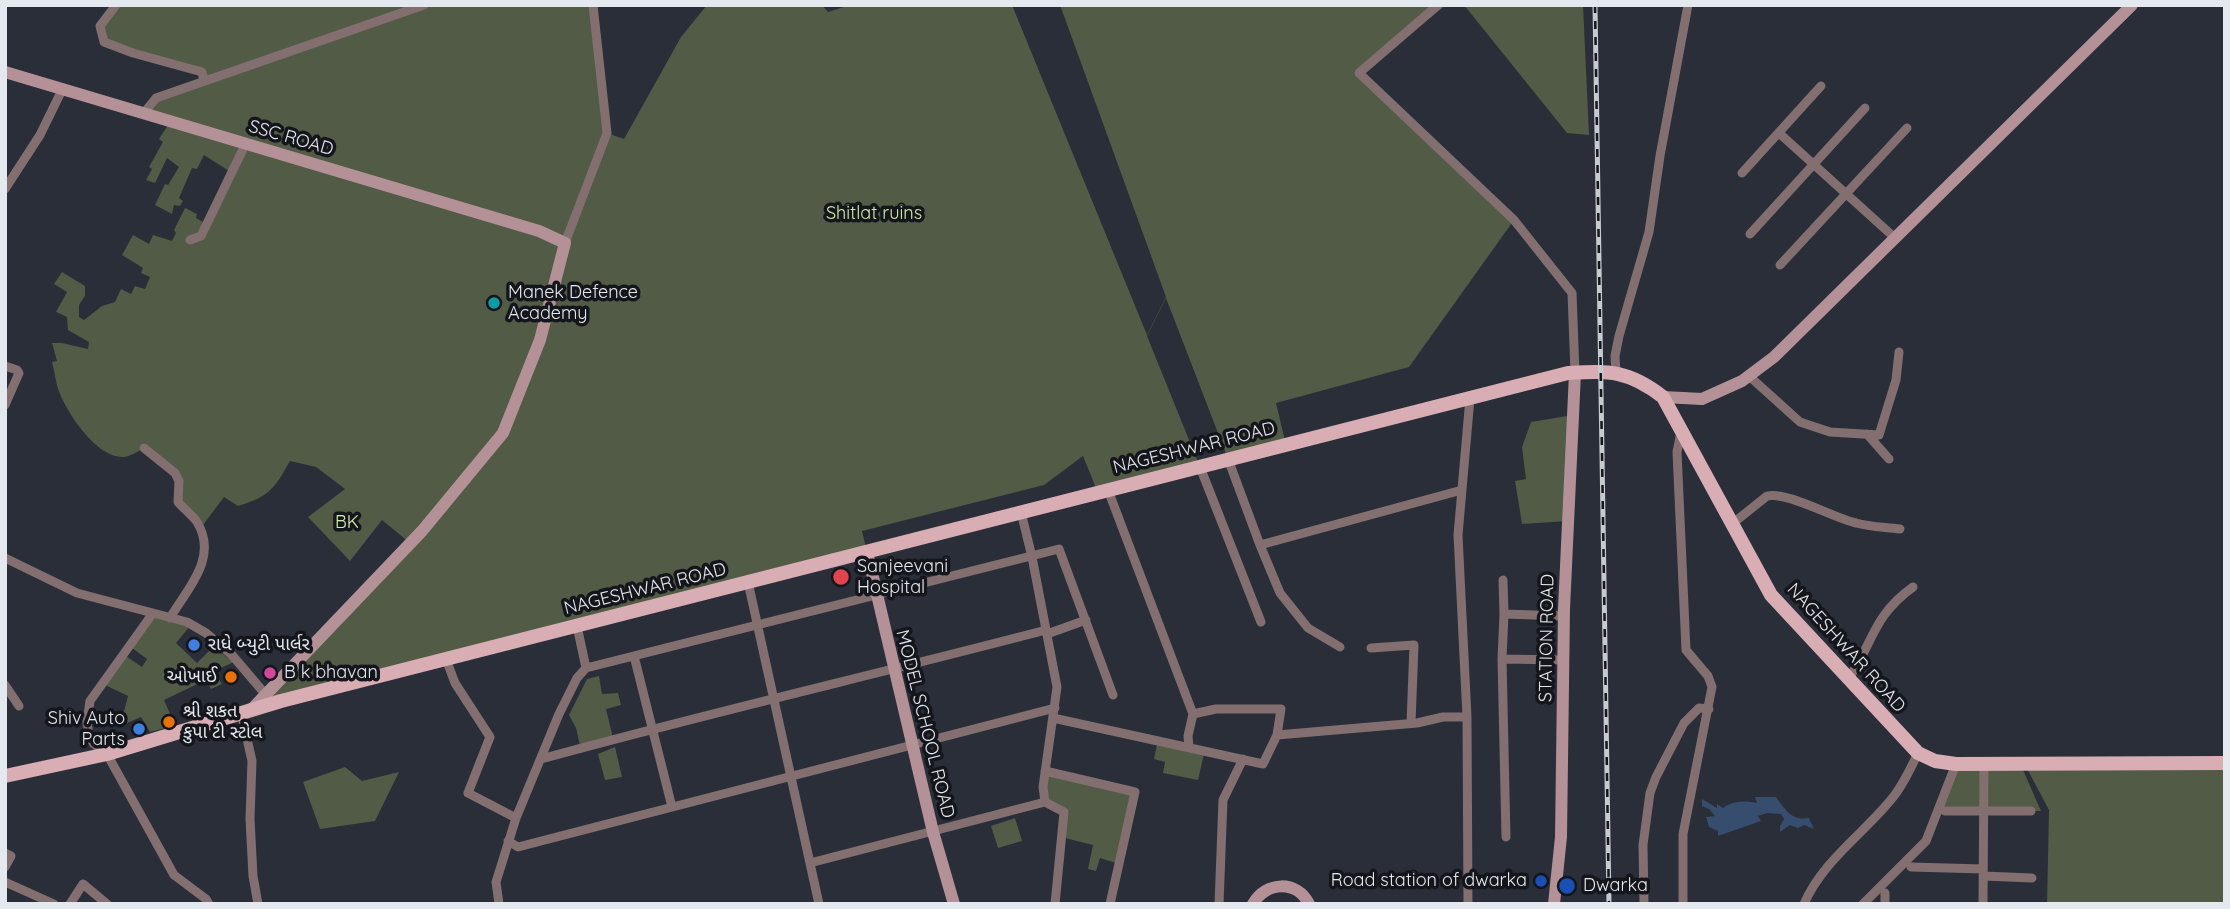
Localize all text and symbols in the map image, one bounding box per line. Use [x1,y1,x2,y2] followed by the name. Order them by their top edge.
[246,116,336,160] street label: SSC ROAD
[826,203,922,225] park label: Shitlat ruins
[508,282,638,324] place label: Manek Defence Academy
[486,295,502,311] marker: Manek Defence Academy
[1111,417,1277,479] street label: NAGESHWAR ROAD
[335,512,359,534] park label: BK
[857,556,948,598] place label: Sanjeevani Hospital
[562,558,728,620] street label: NAGESHWAR ROAD
[831,567,851,587] marker: Sanjeevani Hospital
[1535,574,1559,702] street label: STATION ROAD
[1782,579,1910,717] street label: NAGESHWAR ROAD
[891,628,959,820] street label: MODEL SCHOOL ROAD
[208,634,310,656] place label: રાધે બ્યુટી પાર્લર
[186,637,202,653] marker: રાધે બ્યુટી પાર્લર
[284,662,378,684] place label: B k bhavan
[262,665,278,681] marker: B k bhavan
[167,666,217,688] place label: ઓખાઈ
[223,669,239,685] marker: ઓખાઈ
[183,701,263,744] place label: શ્રી શકત કુપા ટી સ્ટોલ
[48,708,125,750] place label: Shiv Auto Parts
[161,714,177,730] marker: શ્રી શકત કુપા ટી સ્ટોલ
[131,721,147,737] marker: Shiv Auto Parts
[1331,870,1527,892] place label: Road station of dwarka
[1533,873,1549,889] marker: Road station of dwarka
[1583,875,1648,897] place label: Dwarka
[1557,876,1577,896] marker: Dwarka

